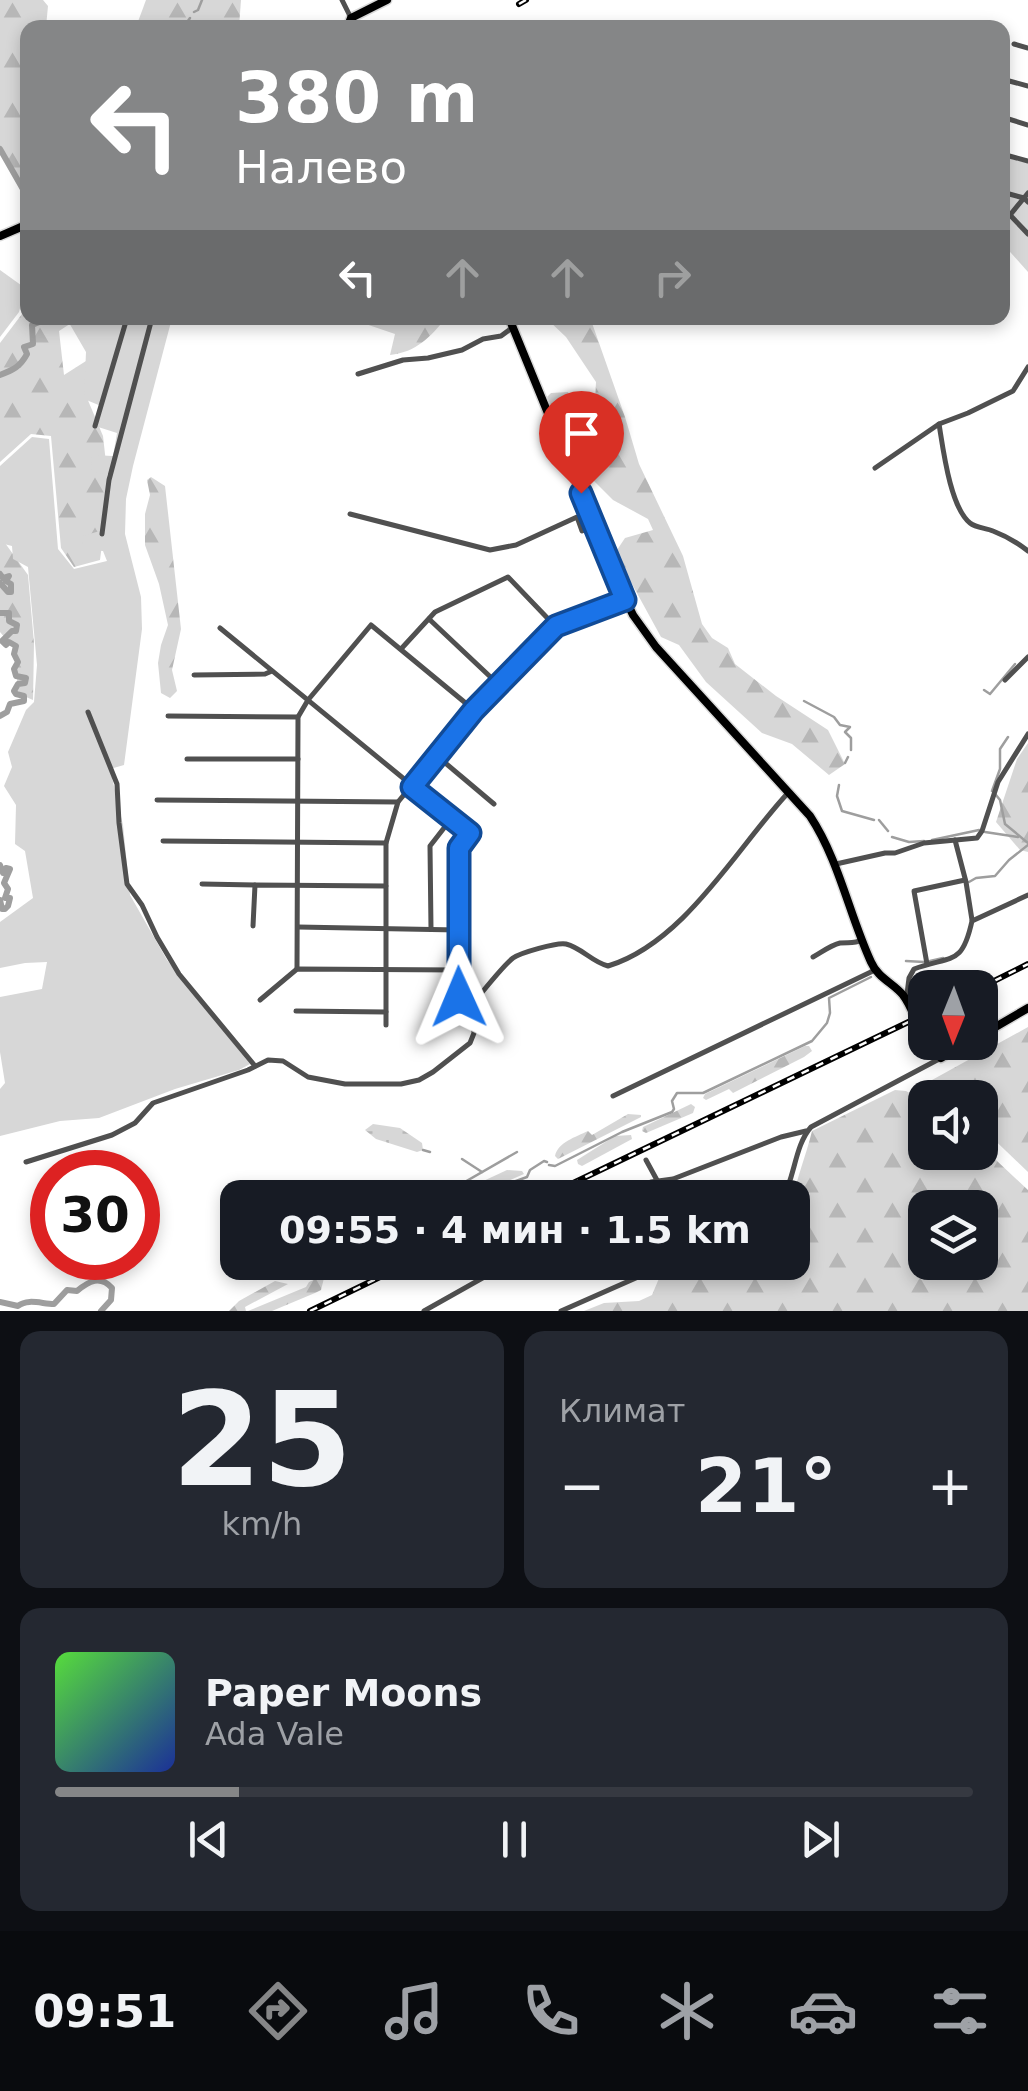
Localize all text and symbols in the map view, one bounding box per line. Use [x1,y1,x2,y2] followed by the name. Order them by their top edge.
[235,57,478,139] text: 380 m
[70,60,200,190] icon: left
[235,141,407,194] text: Налево
[330,250,385,305] icon: left
[435,250,490,305] icon: ahead
[540,250,595,305] icon: ahead
[645,250,700,305] icon: right
[539,391,624,494] pin
[554,406,609,461] icon: arrive
[407,945,511,1049] position arrow
[908,970,998,1060] north arrow
[908,970,998,1280] map controls
[908,1080,998,1170] button: sound
[30,1150,160,1280] speed limit sign: 30
[908,1190,998,1280] button: layers
[279,1208,751,1252] text: 09:55 · 4 мин · 1.5 km
[172,1364,352,1516] text: 25
[559,1392,685,1430] text: Климат
[695,1442,837,1530] text: 21°
[559,1454,605,1518] text: −
[927,1454,973,1518] text: +
[222,1505,302,1543] text: km/h
[205,1671,482,1715] text: Paper Moons
[205,1715,344,1753] text: Ada Vale
[181,1812,236,1867] icon: previous
[487,1812,542,1867] icon: pause
[793,1812,848,1867] icon: next
[243,1976,313,2046] icon: directions
[379,1976,449,2046] icon: music
[516,1976,586,2046] icon: phone
[652,1976,722,2046] icon: climate
[788,1976,858,2046] icon: car
[925,1976,995,2046] icon: filters
[33,1985,176,2038] text: 09:51

